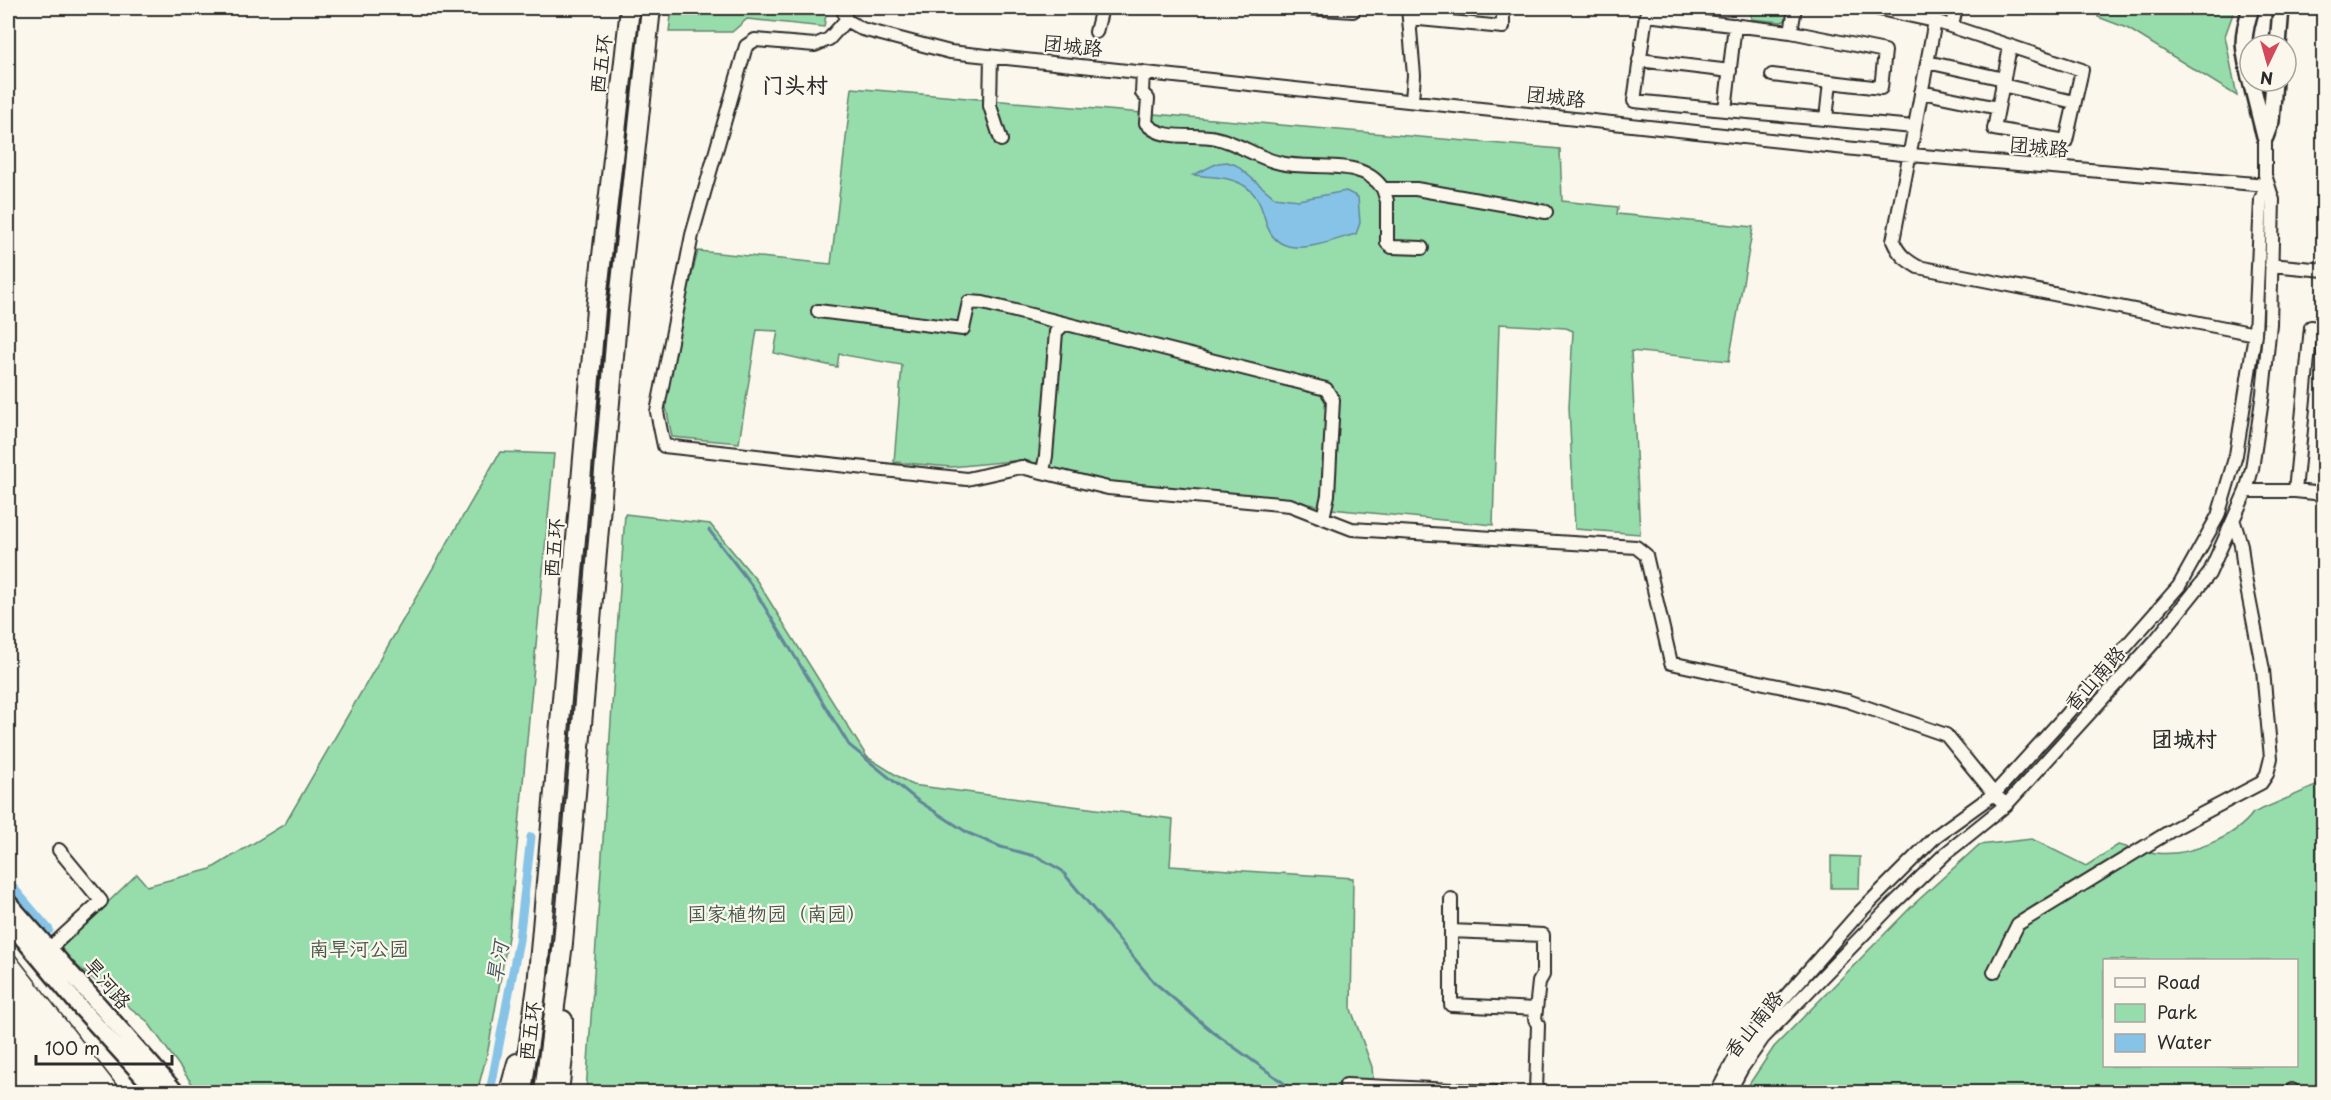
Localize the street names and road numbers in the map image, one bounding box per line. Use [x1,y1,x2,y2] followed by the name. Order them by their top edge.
[1042,27,1105,63] street label: 团城路
[581,32,619,96] street label: 西五环
[1525,78,1588,114] street label: 团城路
[2008,128,2071,164] street label: 团城路
[535,517,571,579] street label: 西五环
[2056,637,2133,718] street label: 香山南路
[77,951,140,1016] street label: 旱河路
[1716,983,1790,1065] street label: 香山南路
[510,999,548,1063] street label: 西五环

